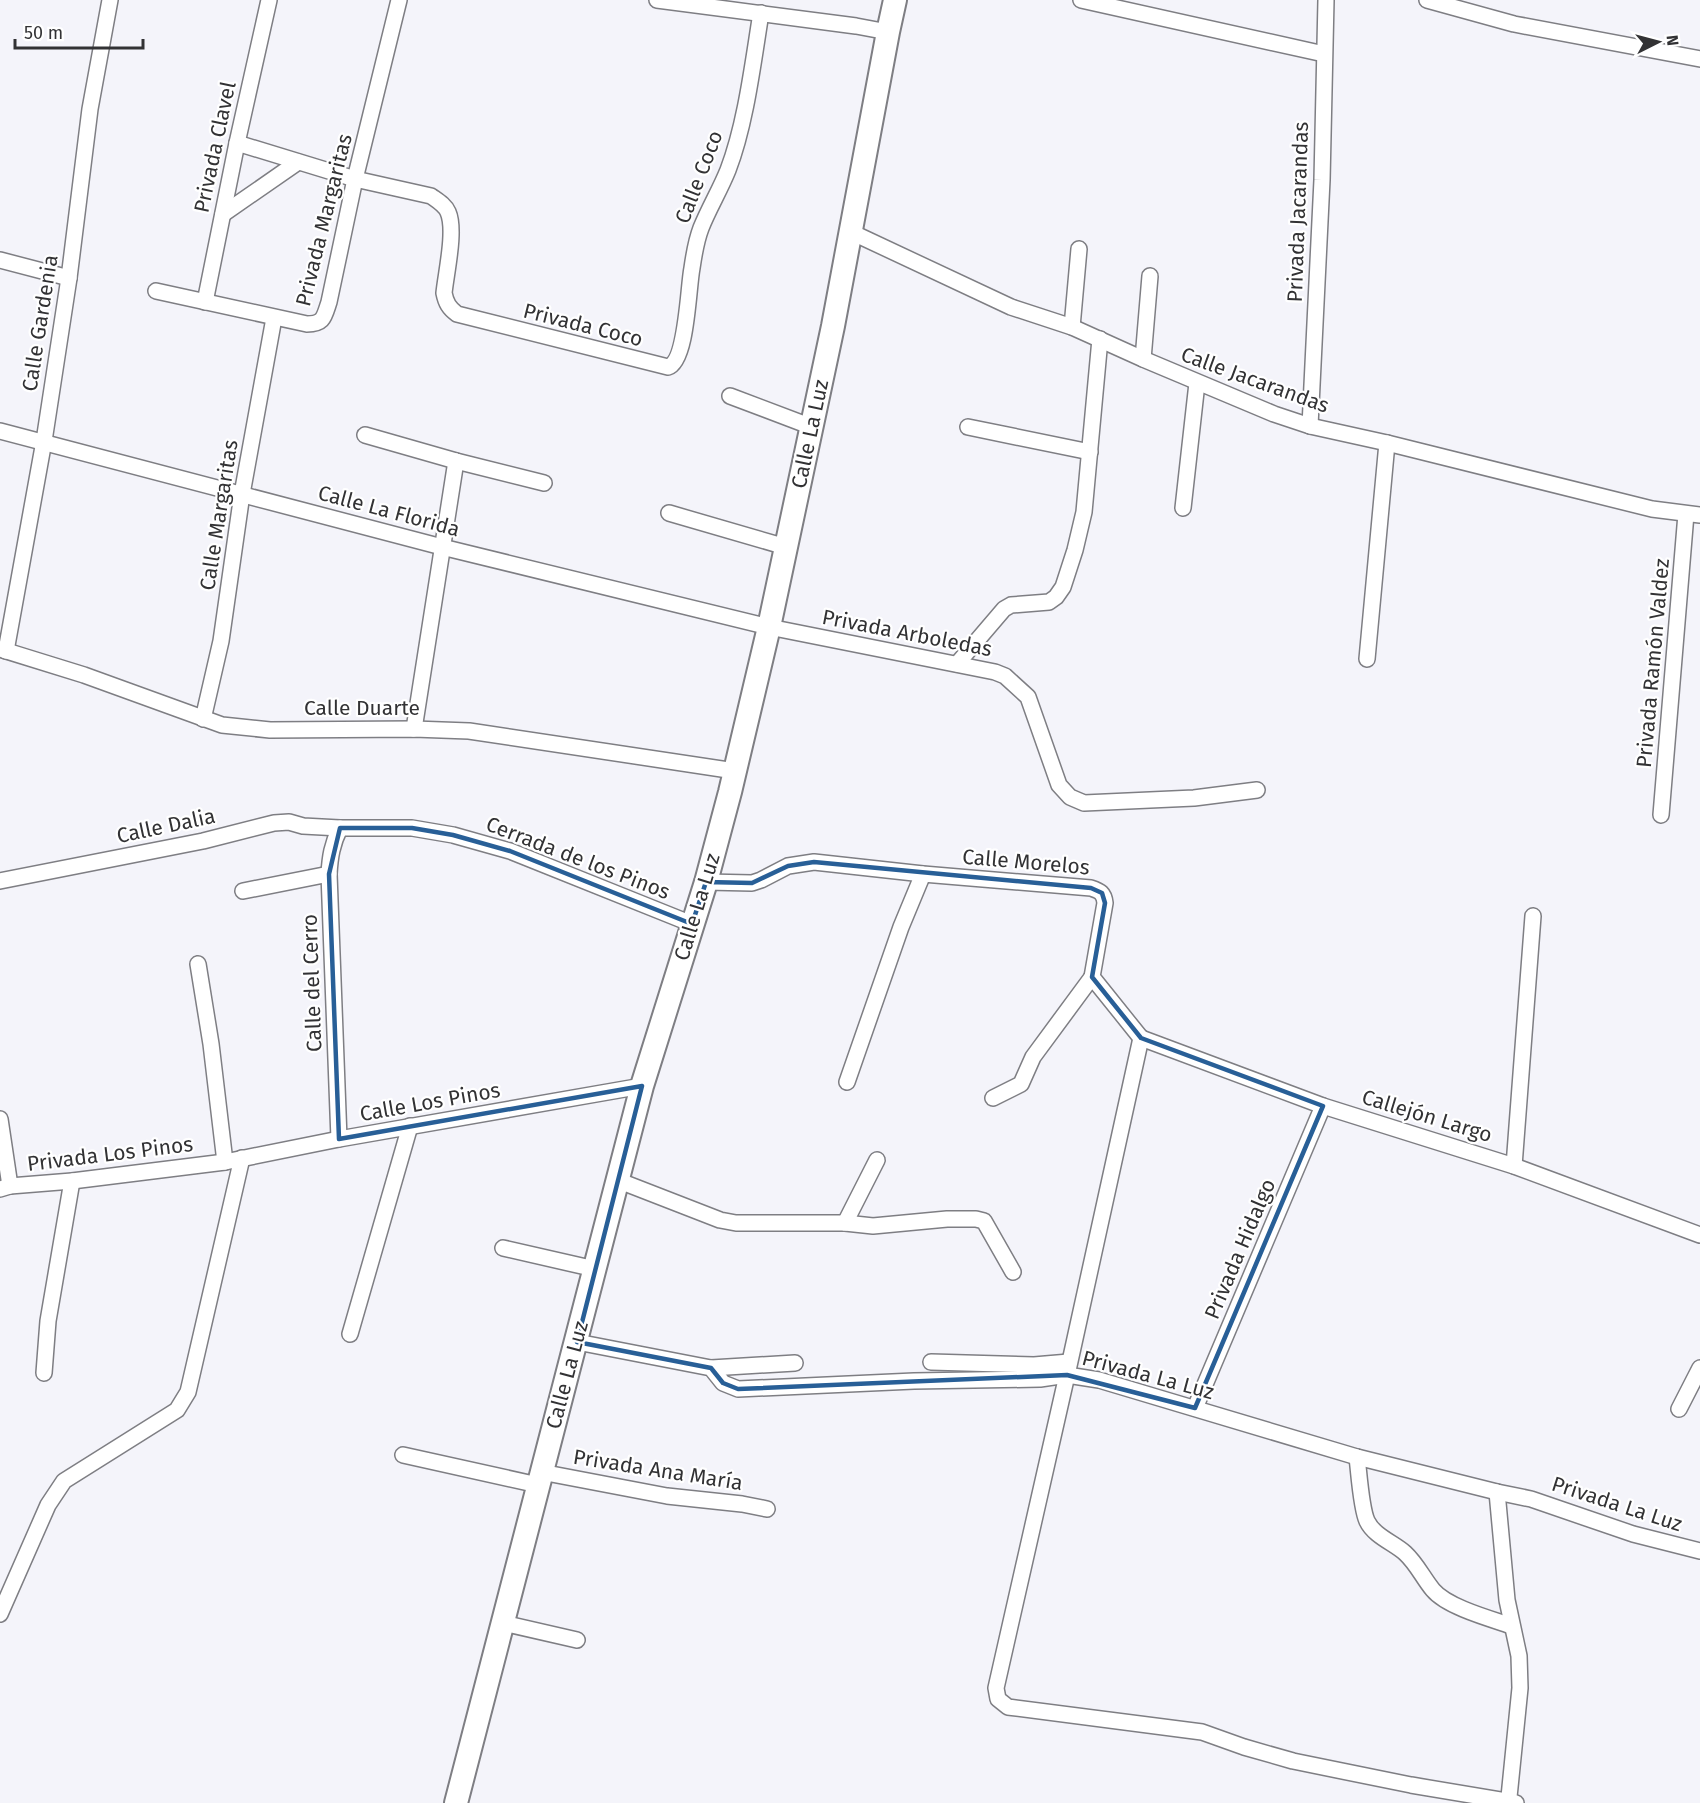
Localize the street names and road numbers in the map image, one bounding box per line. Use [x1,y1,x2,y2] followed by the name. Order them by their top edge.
[188,79,242,215] street label: Privada Clavel
[1282,121,1314,303] street label: Privada Jacarandas
[669,127,729,227] street label: Calle Coco
[290,131,358,309] street label: Privada Margaritas
[16,253,64,393] street label: Calle Gardenia
[521,298,645,352] street label: Privada Coco
[1177,341,1333,419] street label: Calle Jacarandas
[786,377,834,491] street label: Calle La Luz
[194,438,244,592] street label: Calle Margaritas
[315,480,463,542] street label: Calle La Florida
[1631,557,1675,769] street label: Privada Ramón Valdez
[820,604,994,662] street label: Privada Arboledas
[304,695,420,721] street label: Calle Duarte
[114,803,218,849] street label: Calle Dalia
[482,811,674,905] street label: Cerrada de los Pinos
[961,843,1091,881] street label: Calle Morelos
[668,850,726,964] street label: Calle La Luz
[297,913,327,1053] street label: Calle del Cerro
[358,1077,502,1127] street label: Calle Los Pinos
[1359,1084,1495,1148] street label: Callejón Largo
[26,1131,195,1177] street label: Privada Los Pinos
[1199,1175,1281,1323] street label: Privada Hidalgo
[540,1318,594,1432] street label: Calle La Luz
[1079,1345,1217,1405] street label: Privada La Luz
[571,1444,745,1496] street label: Privada Ana María
[1549,1471,1685,1537] street label: Privada La Luz

